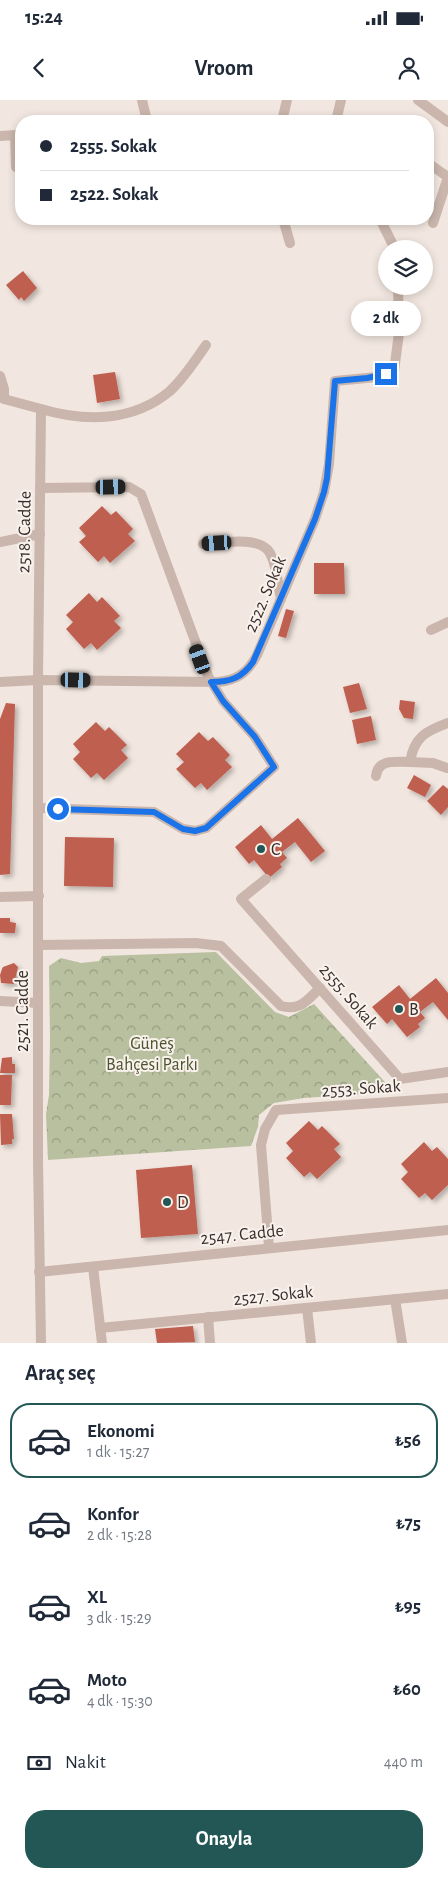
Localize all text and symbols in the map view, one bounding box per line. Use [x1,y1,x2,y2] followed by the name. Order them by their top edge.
[25,8,63,27] text: 15:24
[25,54,53,82] icon: back
[395,54,423,82] icon: person
[195,57,253,79] text: Vroom
[70,137,157,156] text: 2555. Sokak
[70,185,158,204] text: 2522. Sokak
[378,240,433,295] map controls
[378,240,433,295] button: layers
[351,302,421,336] callout: 2 dk
[373,310,399,326] text: 2 dk
[375,363,397,385] route end
[95,479,126,495] car
[15,491,35,573] street label: 2518. Cadde
[201,535,232,551] car
[242,553,290,635] street label: 2522. Sokak
[187,642,212,676] car
[60,672,91,688] car
[47,798,69,820] route start
[271,841,280,859] place label: C
[255,843,267,855] marker: C
[315,961,382,1033] street label: 2555. Sokak
[14,970,32,1052] street label: 2521. Cadde
[409,1001,419,1019] place label: B
[393,1003,405,1015] marker: B
[106,1035,198,1074] park label: Güneş Bahçesi Parkı
[321,1077,402,1101] street label: 2553. Sokak
[177,1194,189,1212] place label: D
[161,1196,173,1208] marker: D
[200,1222,285,1248] street label: 2547. Cadde
[232,1283,315,1309] street label: 2527. Sokak
[25,1362,95,1384] text: Araç seç
[27,1418,72,1463] icon: car
[87,1422,155,1441] text: Ekonomi
[395,1431,421,1450] text: ₺56
[87,1444,149,1460] text: 1 dk · 15:27
[27,1501,72,1546] icon: car
[87,1505,139,1524] text: Konfor
[396,1514,421,1533] text: ₺75
[87,1527,152,1543] text: 2 dk · 15:28
[27,1584,72,1629] icon: car
[87,1588,107,1607] text: XL
[395,1597,421,1616] text: ₺95
[87,1610,151,1626] text: 3 dk · 15:29
[27,1667,72,1712] icon: car
[87,1671,127,1690] text: Moto
[393,1680,421,1699] text: ₺60
[87,1693,153,1709] text: 4 dk · 15:30
[25,1749,53,1777] icon: cash
[65,1753,106,1772] text: Nakit
[384,1754,423,1770] text: 440 m
[25,1810,423,1868] button: Onayla

